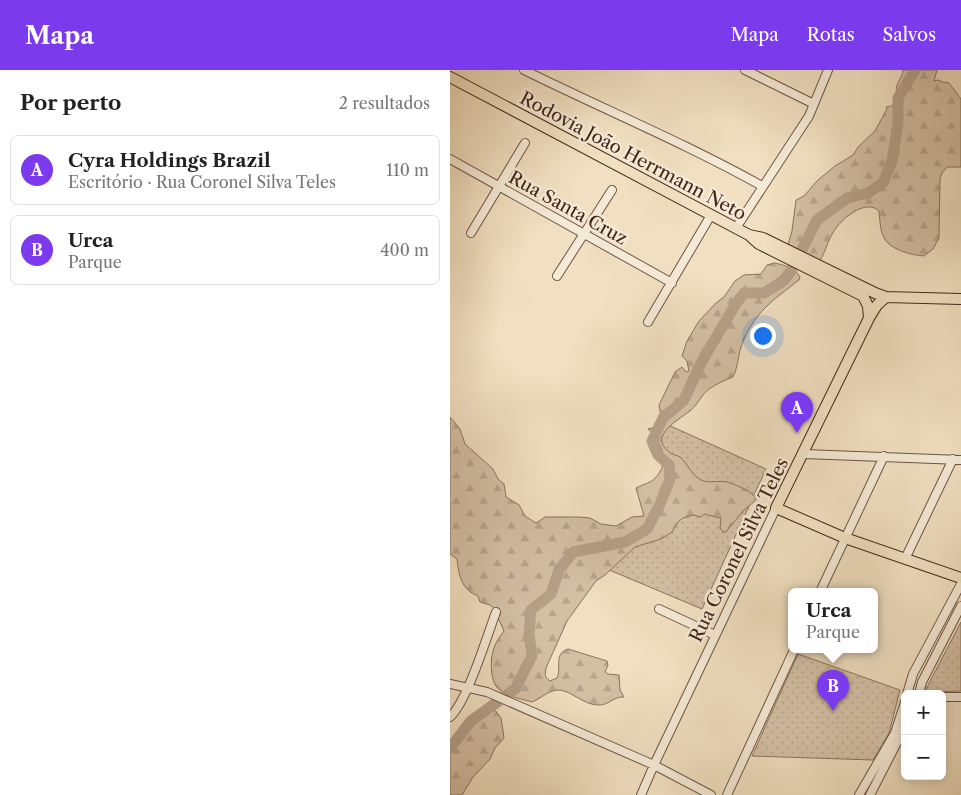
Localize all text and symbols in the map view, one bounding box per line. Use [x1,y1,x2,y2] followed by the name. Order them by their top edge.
[25,21,94,50] text: Mapa
[731,24,779,46] text: Mapa
[807,24,855,46] text: Rotas
[883,24,936,46] text: Salvos
[516,87,750,225] street label: Rodovia João Herrmann Neto
[20,90,121,115] text: Por perto
[339,93,430,113] text: 2 resultados
[68,149,271,172] text: Cyra Holdings Brazil
[31,160,43,180] text: A
[386,160,429,180] text: 110 m
[505,166,631,250] street label: Rua Santa Cruz
[68,172,336,192] text: Escritório · Rua Coronel Silva Teles
[68,229,114,252] text: Urca
[31,240,43,260] text: B
[380,240,429,260] text: 400 m
[68,252,122,272] text: Parque
[750,323,776,349] your location
[781,392,813,433] pin: A
[685,454,793,646] street label: Rua Coronel Silva Teles
[788,588,878,653] popup
[806,599,852,622] text: Urca
[806,622,860,642] text: Parque
[817,670,849,711] pin: B
[901,690,946,780] map controls
[901,690,946,735] button: +
[901,735,946,780] button: −

